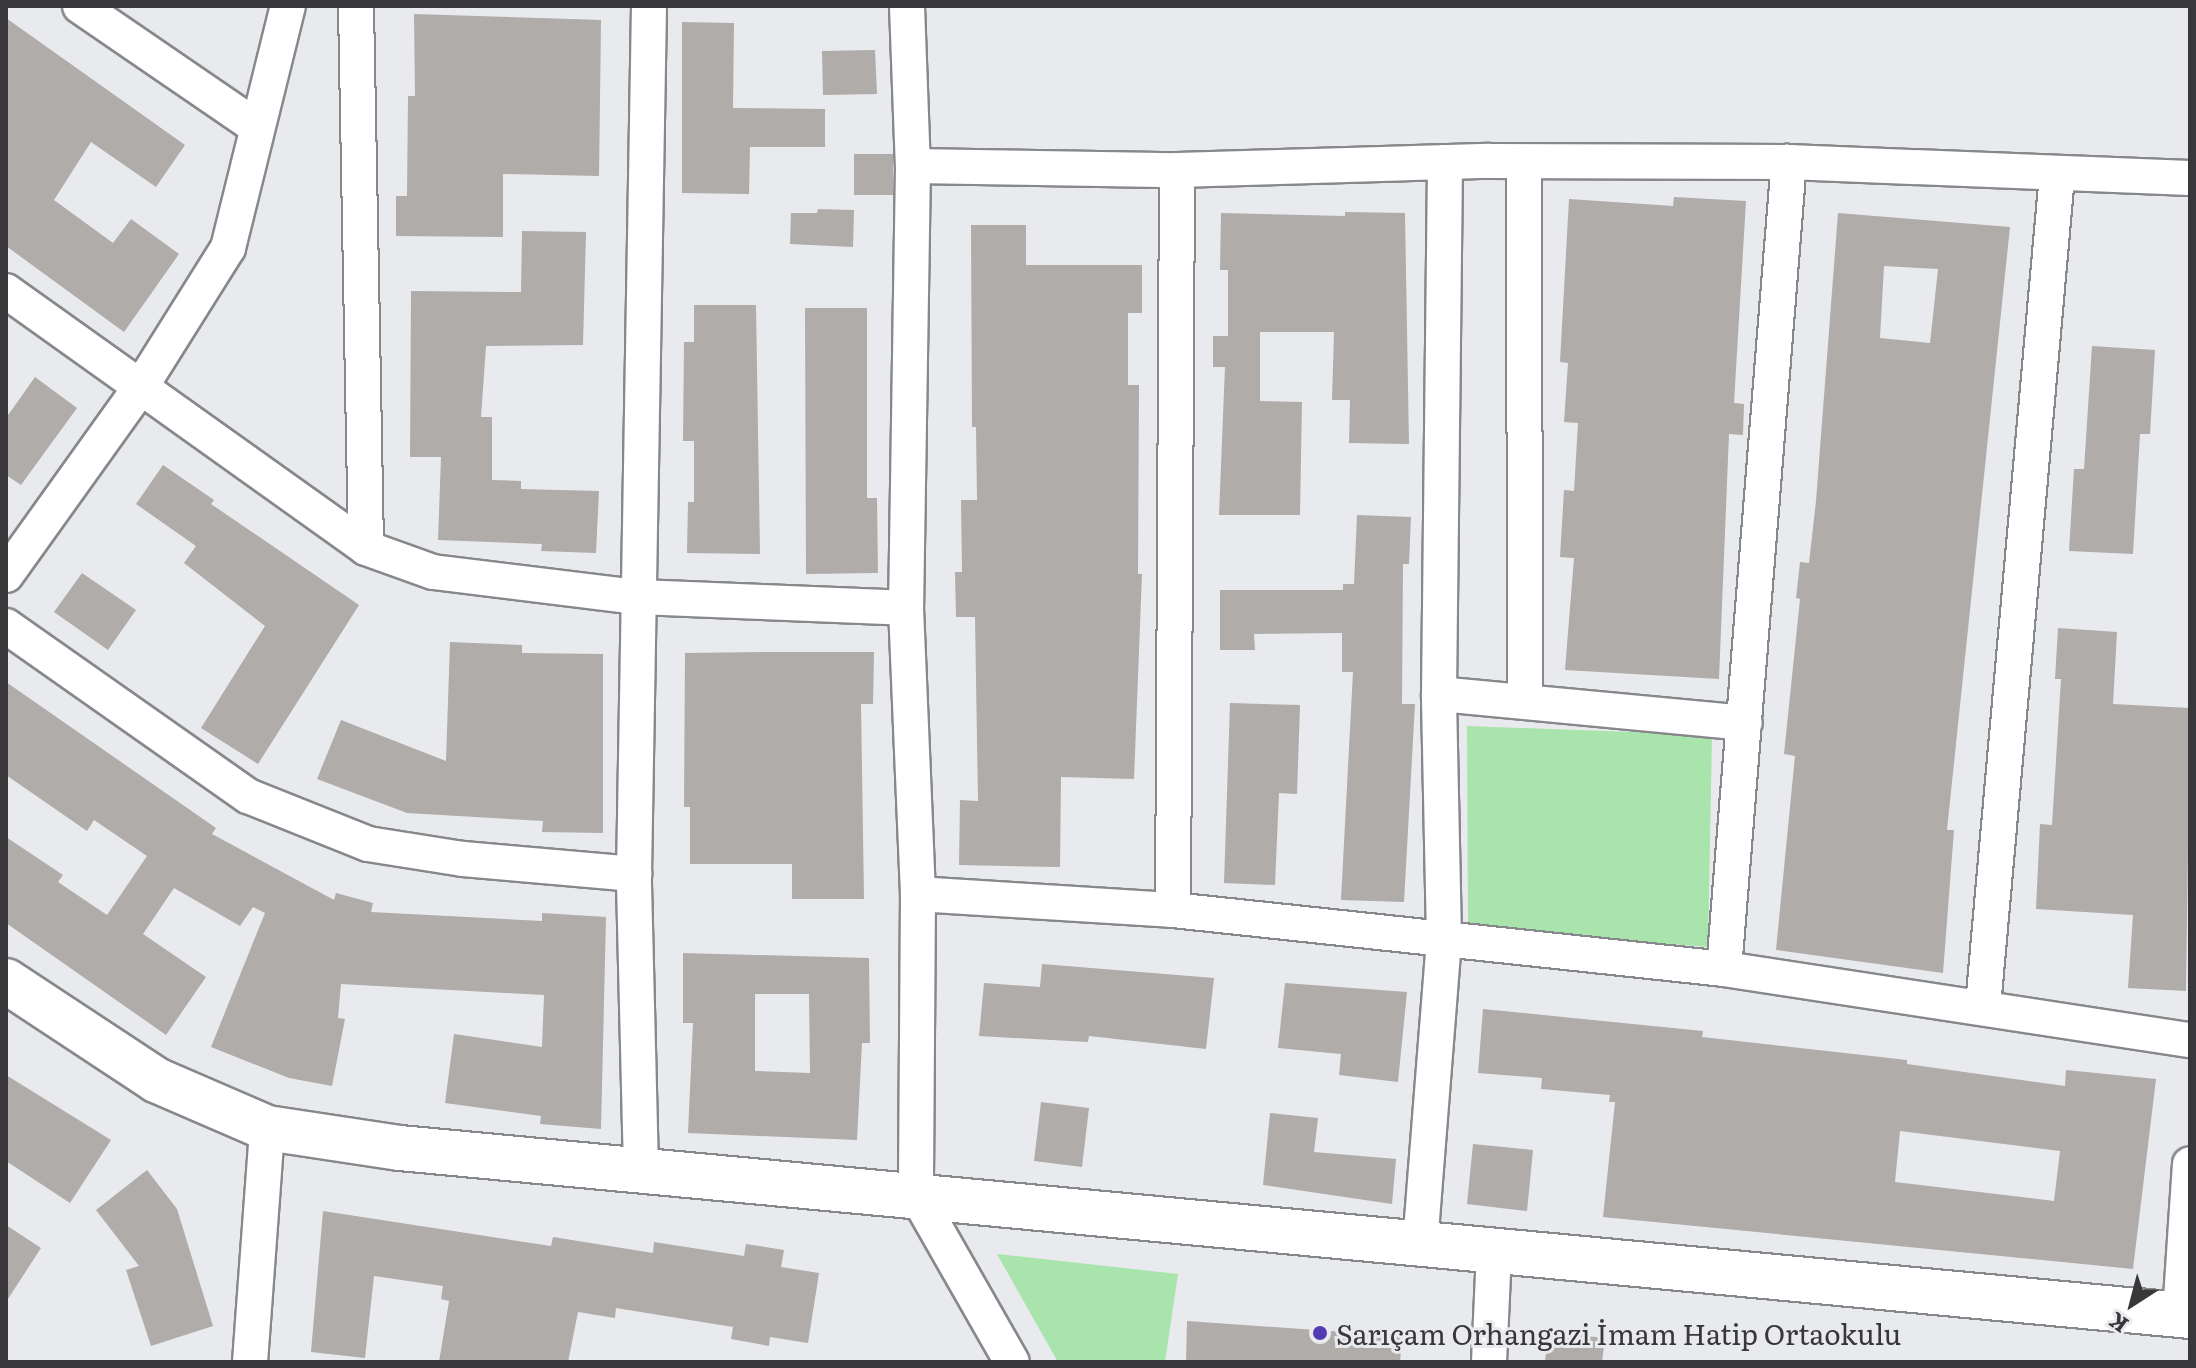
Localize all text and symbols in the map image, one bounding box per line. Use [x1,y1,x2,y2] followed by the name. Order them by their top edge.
[2092,1264,2172,1344] north arrow
[2101,1305,2134,1342] text: K
[1336,1316,1901,1350] place label: Sarıçam Orhangazi İmam Hatip Ortaokulu
[1311,1324,1329,1342] marker: Sarıçam Orhangazi İmam Hatip Ortaokulu

